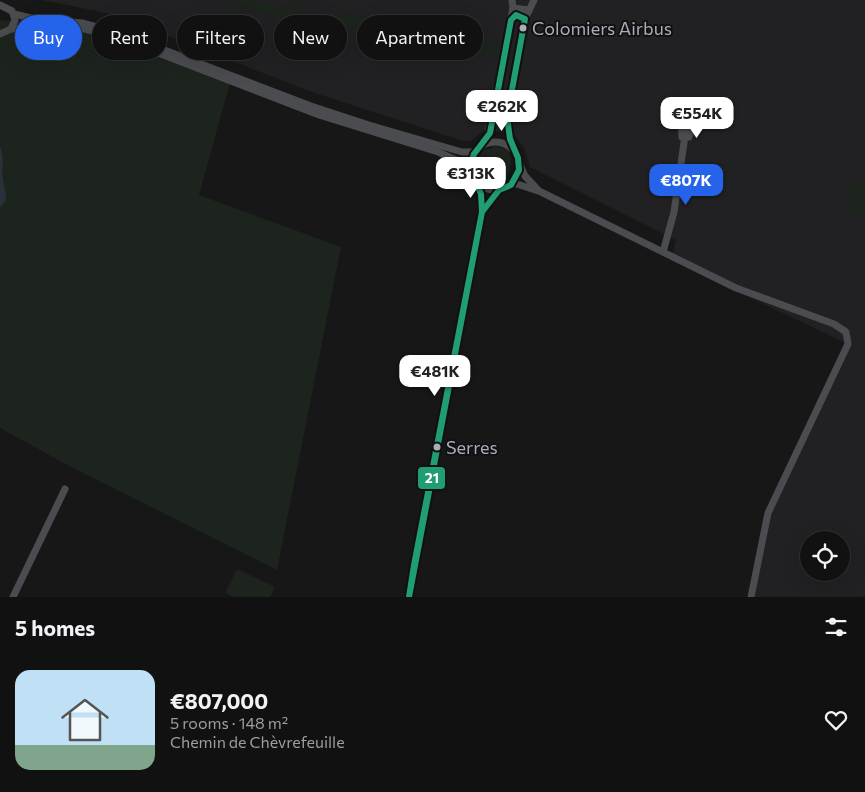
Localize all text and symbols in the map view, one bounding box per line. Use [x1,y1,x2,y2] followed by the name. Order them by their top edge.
[15,15,82,60] chip: Buy
[92,15,167,60] chip: Rent
[177,15,264,60] chip: Filters
[274,15,347,60] chip: New
[357,15,483,60] chip: Apartment
[532,17,672,39] place label: Colomiers Airbus
[518,23,528,33] marker: Colomiers Airbus
[467,90,537,132] pin: €262K
[477,96,527,115] text: €262K
[662,96,732,139] pin: €554K
[672,103,722,122] text: €554K
[436,156,506,199] pin: €313K
[447,163,495,182] text: €313K
[651,164,721,206] pin: €807K
[660,170,712,189] text: €807K
[400,354,470,397] pin: €481K
[410,361,460,380] text: €481K
[446,436,498,458] place label: Serres
[432,442,442,452] marker: Serres
[417,466,446,490] line badge: 21
[425,469,439,486] text: 21
[800,531,850,581] map controls
[800,531,850,581] button: locate
[822,613,850,641] icon: filters
[15,615,95,640] text: 5 homes
[170,688,268,713] text: €807,000
[55,690,115,750] icon: home
[822,706,850,734] icon: heart
[170,713,288,732] text: 5 rooms · 148 m²
[170,732,345,751] text: Chemin de Chèvrefeuille

